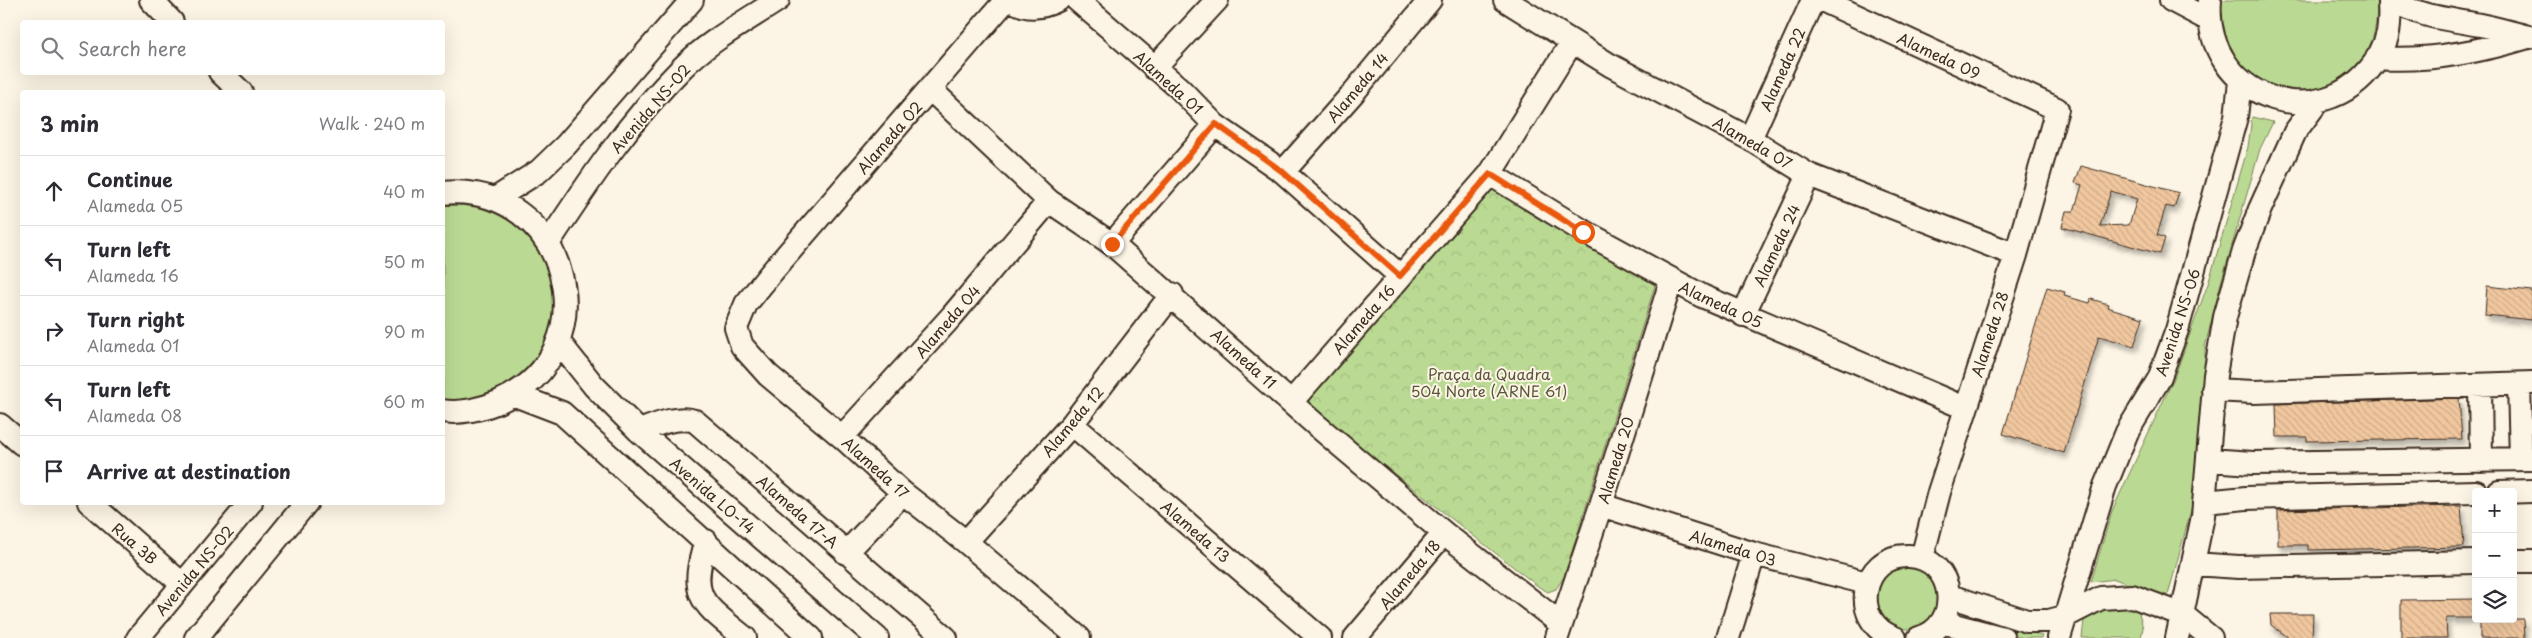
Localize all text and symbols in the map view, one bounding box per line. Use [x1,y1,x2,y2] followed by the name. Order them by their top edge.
[20,20,445,75] search box
[1753,24,1811,114] street label: Alameda 22
[1894,26,1984,84] street label: Alameda 09
[38,34,66,62] icon: search
[78,34,187,62] text: Search here
[1129,44,1209,120] street label: Alameda 01
[1321,47,1393,127] street label: Alameda 14
[605,58,695,158] street label: Avenida NS-02
[851,95,927,179] street label: Alameda 02
[40,107,99,139] text: 3 min
[1709,110,1797,174] street label: Alameda 07
[319,111,425,135] text: Walk · 240 m
[87,165,173,193] text: Continue
[40,177,68,205] icon: ahead
[383,179,425,203] text: 40 m
[87,193,183,217] text: Alameda 05
[1747,200,1805,290] street label: Alameda 24
[1572,221,1595,244] route start
[1101,233,1124,256] route end
[87,235,171,263] text: Turn left
[40,247,68,275] icon: left
[384,249,425,273] text: 50 m
[87,263,179,287] text: Alameda 16
[2149,265,2205,379] street label: Avenida NS-06
[1675,275,1767,333] street label: Alameda 05
[909,279,985,362] street label: Alameda 04
[1326,279,1400,359] street label: Alameda 16
[1964,288,2014,380] street label: Alameda 28
[87,305,185,333] text: Turn right
[40,317,68,345] icon: right
[384,319,425,343] text: 90 m
[1206,322,1282,394] street label: Alameda 11
[87,333,179,357] text: Alameda 01
[1411,362,1567,402] park label: Praça da Quadra 504 Norte (ARNE 61)
[87,375,171,403] text: Turn left
[1036,381,1108,461] street label: Alameda 12
[40,387,68,415] icon: left
[383,389,425,413] text: 60 m
[87,403,182,427] text: Alameda 08
[1591,414,1639,506] street label: Alameda 20
[837,431,915,503] street label: Alameda 17
[665,451,761,539] street label: Avenida LO-14
[40,457,68,485] icon: arrive
[87,457,291,485] text: Arrive at destination
[752,469,844,553] street label: Alameda 17-A
[2472,488,2517,623] map controls
[2472,488,2517,533] button: +
[1156,494,1236,568] street label: Alameda 13
[107,517,163,569] street label: Rua 3B
[149,520,239,620] street label: Avenida NS-02
[1687,523,1779,571] street label: Alameda 03
[2472,533,2517,578] button: −
[1373,534,1445,614] street label: Alameda 18
[2472,578,2517,623] button: layers

